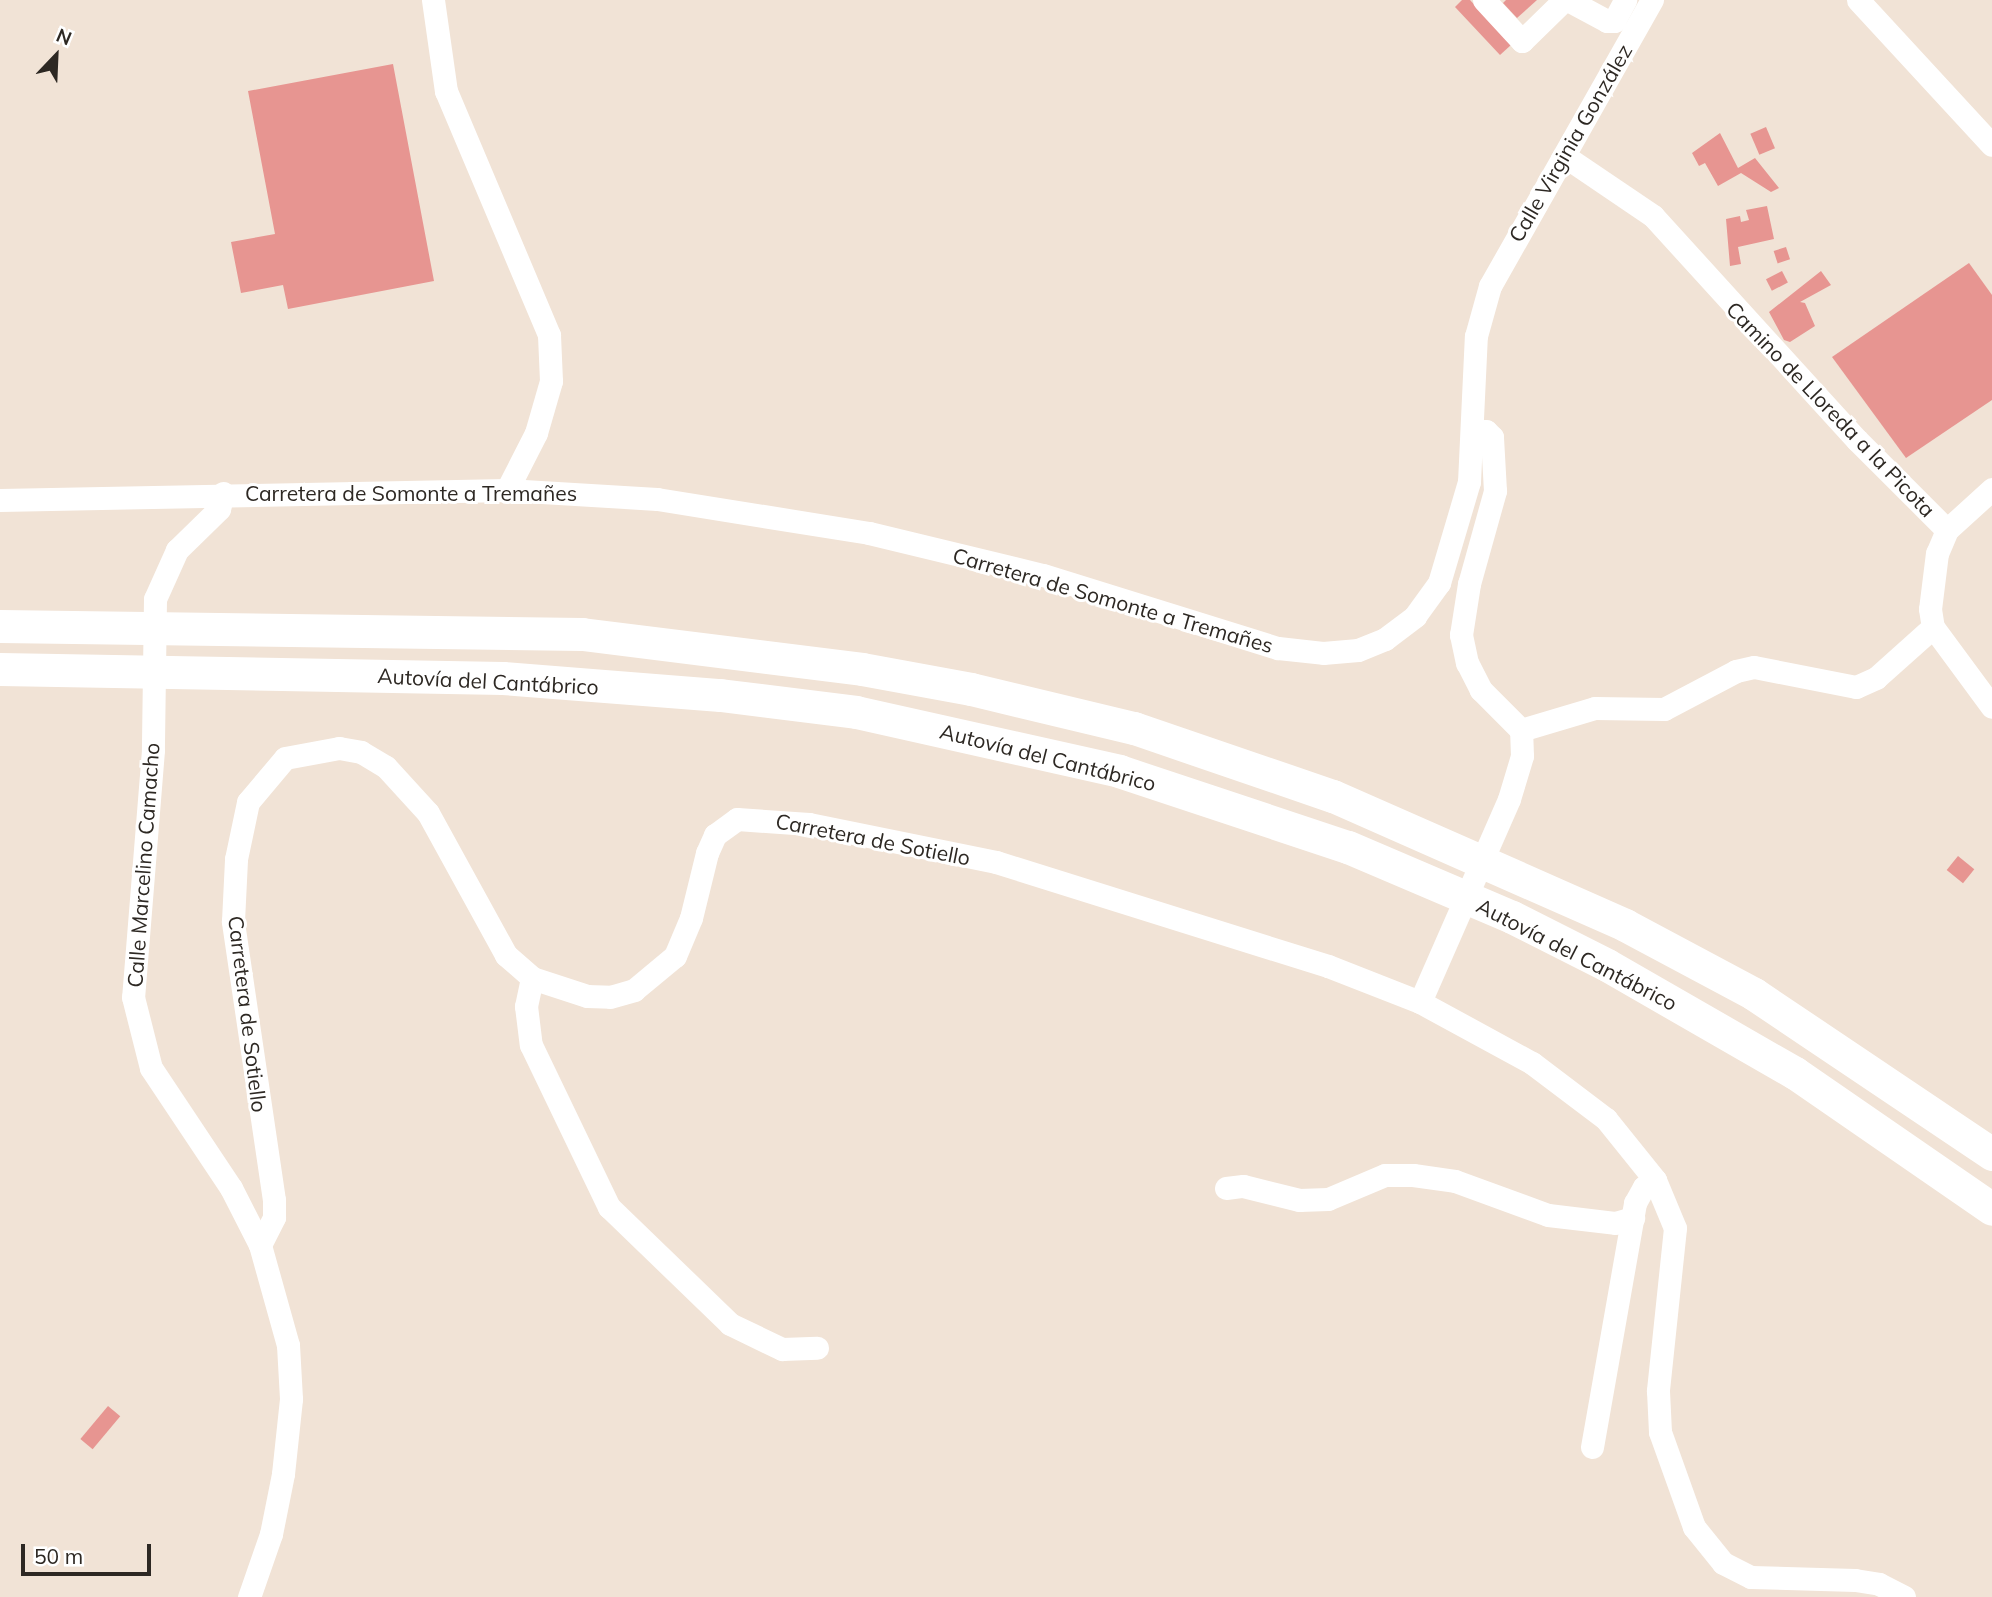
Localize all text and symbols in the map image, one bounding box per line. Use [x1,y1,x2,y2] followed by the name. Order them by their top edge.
[21,21,91,91] north arrow
[53,23,75,51] text: N
[1503,40,1637,246] street label: Calle Virginia González
[1721,296,1941,522] street label: Camino de Lloreda a la Picota
[245,480,577,506] street label: Carretera de Somonte a Tremañes
[950,542,1276,658] street label: Carretera de Somonte a Tremañes
[377,663,599,699] street label: Autovía del Cantábrico
[937,718,1159,796] street label: Autovía del Cantábrico
[122,742,164,988] street label: Calle Marcelino Camacho
[774,808,972,870] street label: Carretera de Sotiello
[1473,892,1681,1016] street label: Autovía del Cantábrico
[223,914,273,1114] street label: Carretera de Sotiello
[24,1530,154,1574] scale bar
[34,1543,83,1569] text: 50 m

